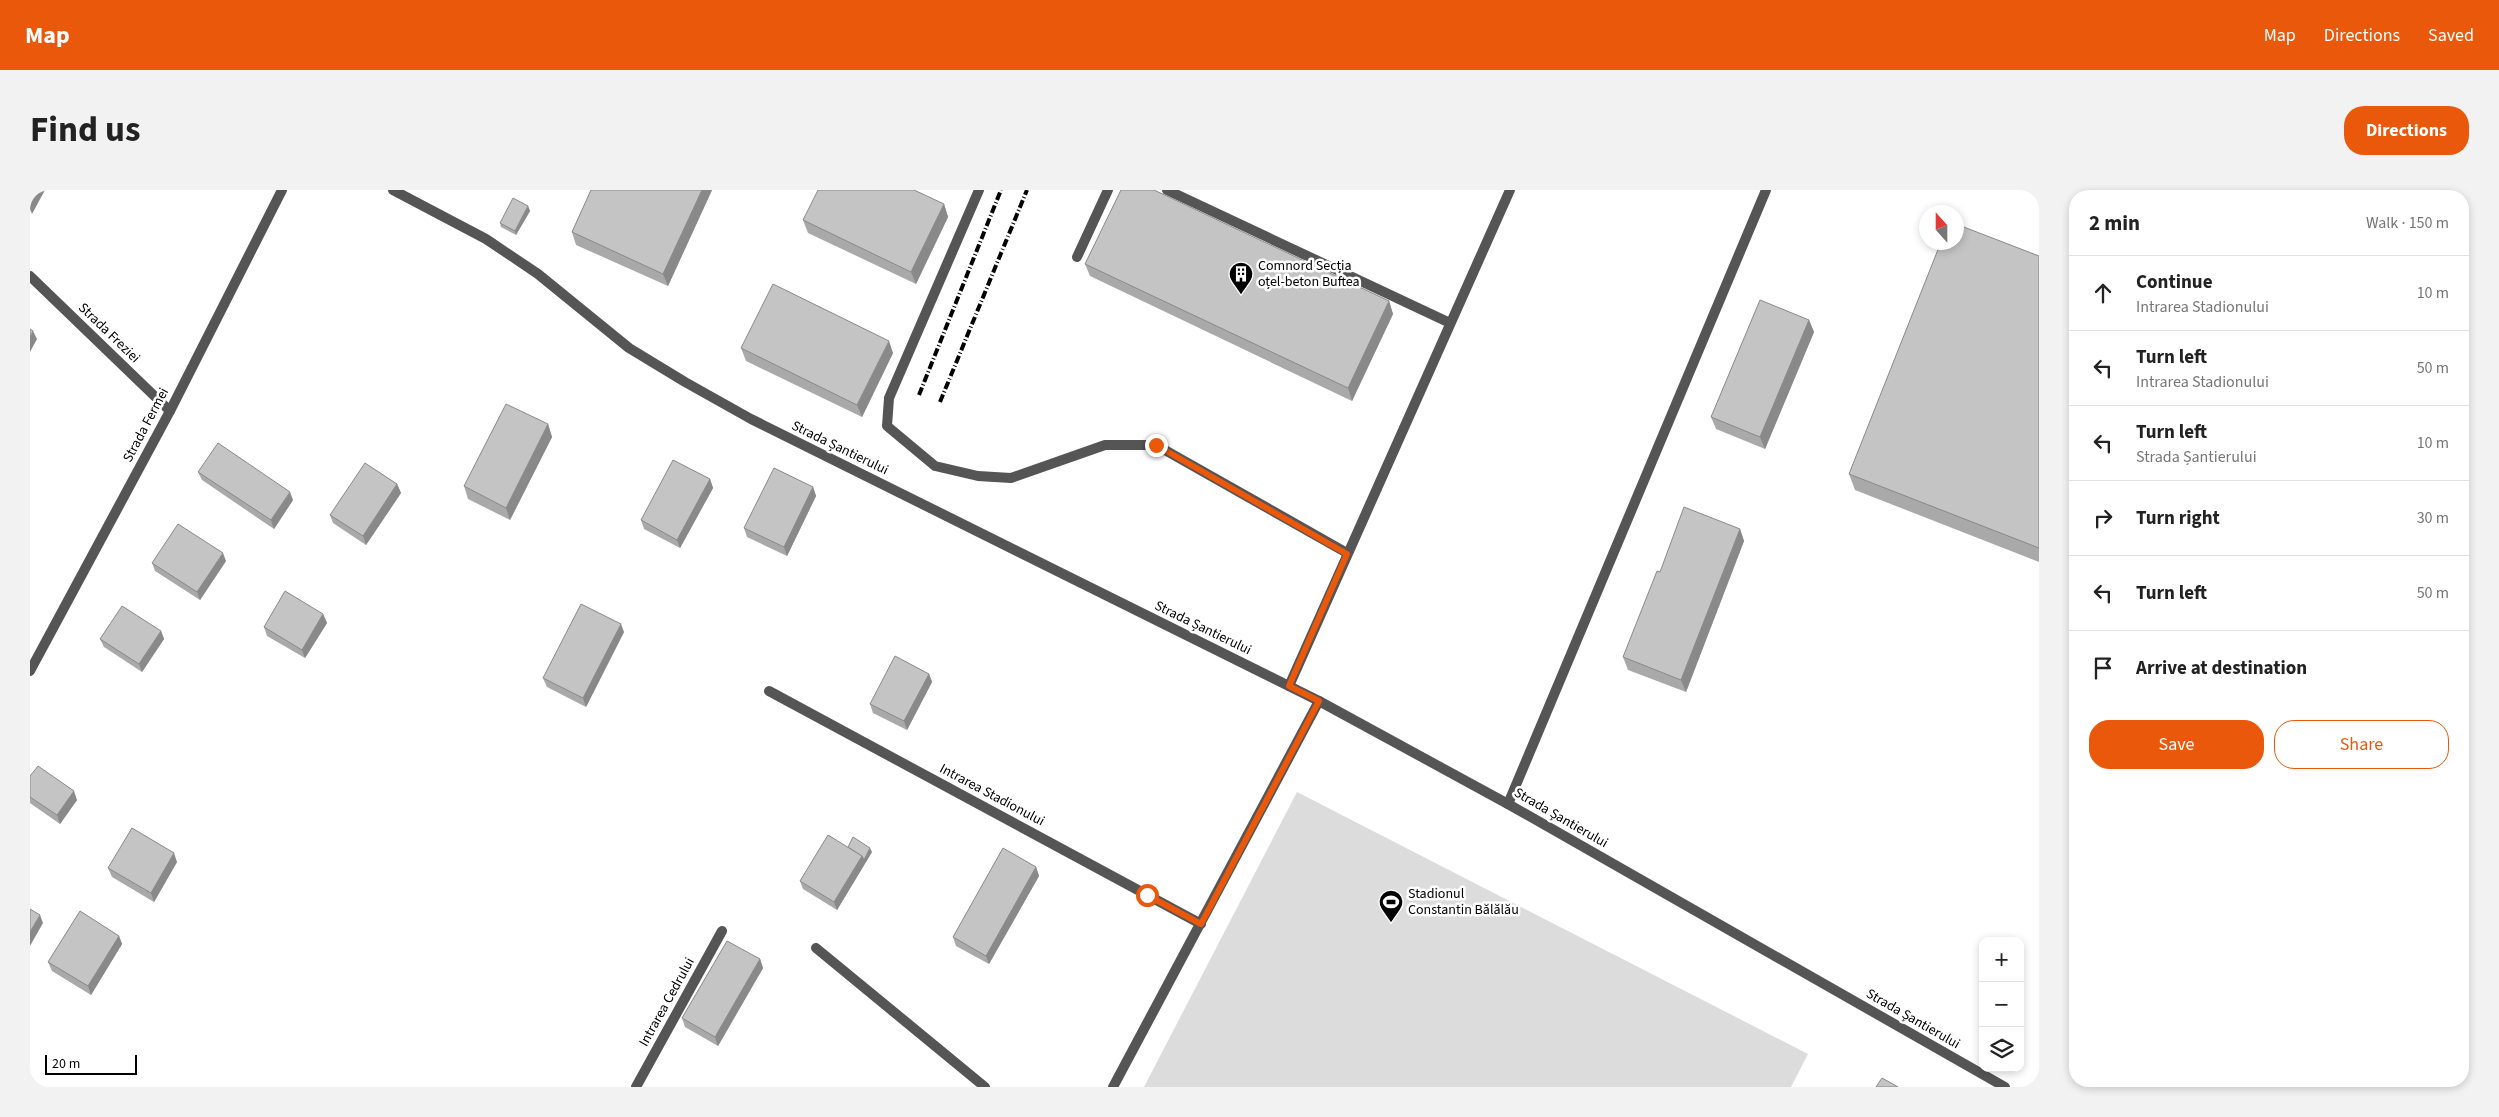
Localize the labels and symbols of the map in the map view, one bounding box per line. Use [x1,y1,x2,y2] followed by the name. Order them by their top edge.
[1919,205,1964,250] north arrow
[1258,256,1360,292] place label: Comnord Secția oțel-beton Buftea
[1228,261,1254,295] building icon: Comnord Secția oțel-beton Buftea
[74,298,144,368] street label: Strada Freziei
[118,384,174,466] street label: Strada Fermei
[788,416,892,480] street label: Strada Șantierului
[1145,434,1168,457] route end
[1151,596,1255,660] street label: Strada Șantierului
[936,759,1048,831] street label: Intrarea Stadionului
[1510,783,1612,853] street label: Strada Șantierului
[1136,884,1159,907] route start
[1408,884,1519,920] place label: Stadionul Constantin Bălălău
[1378,889,1404,923] sports icon: Stadionul Constantin Bălălău
[634,954,700,1050] street label: Intrarea Cedrului
[1862,984,1964,1054] street label: Strada Șantierului
[45,1052,138,1075] scale bar

